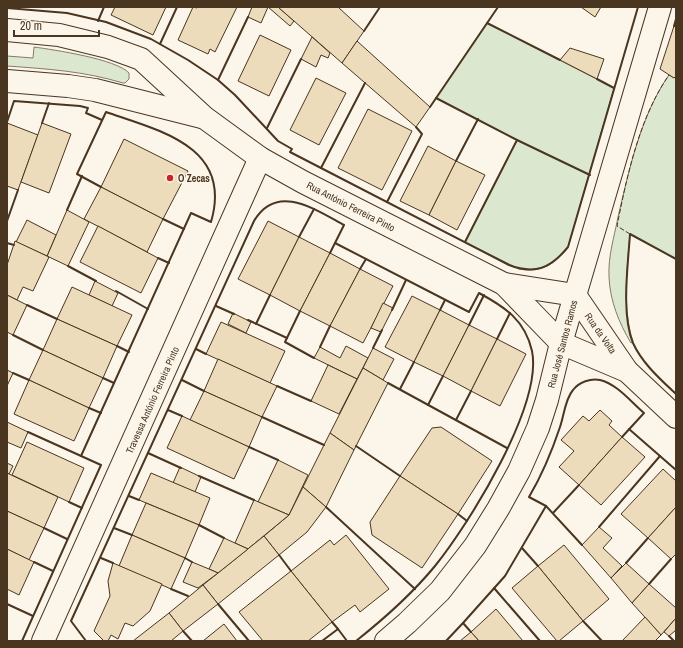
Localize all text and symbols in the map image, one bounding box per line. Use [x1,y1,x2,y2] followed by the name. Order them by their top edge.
[14,12,99,38] scale bar
[20,18,42,34] text: 20 m
[178,172,210,185] place label: O Zecas
[165,173,175,183] marker: O Zecas
[304,178,398,235] street label: Rua António Ferreira Pinto
[544,299,580,390] street label: Rua José Santos Ramos
[582,310,620,357] street label: Rua da Volta
[123,344,182,456] street label: Travessa António Ferreira Pinto

